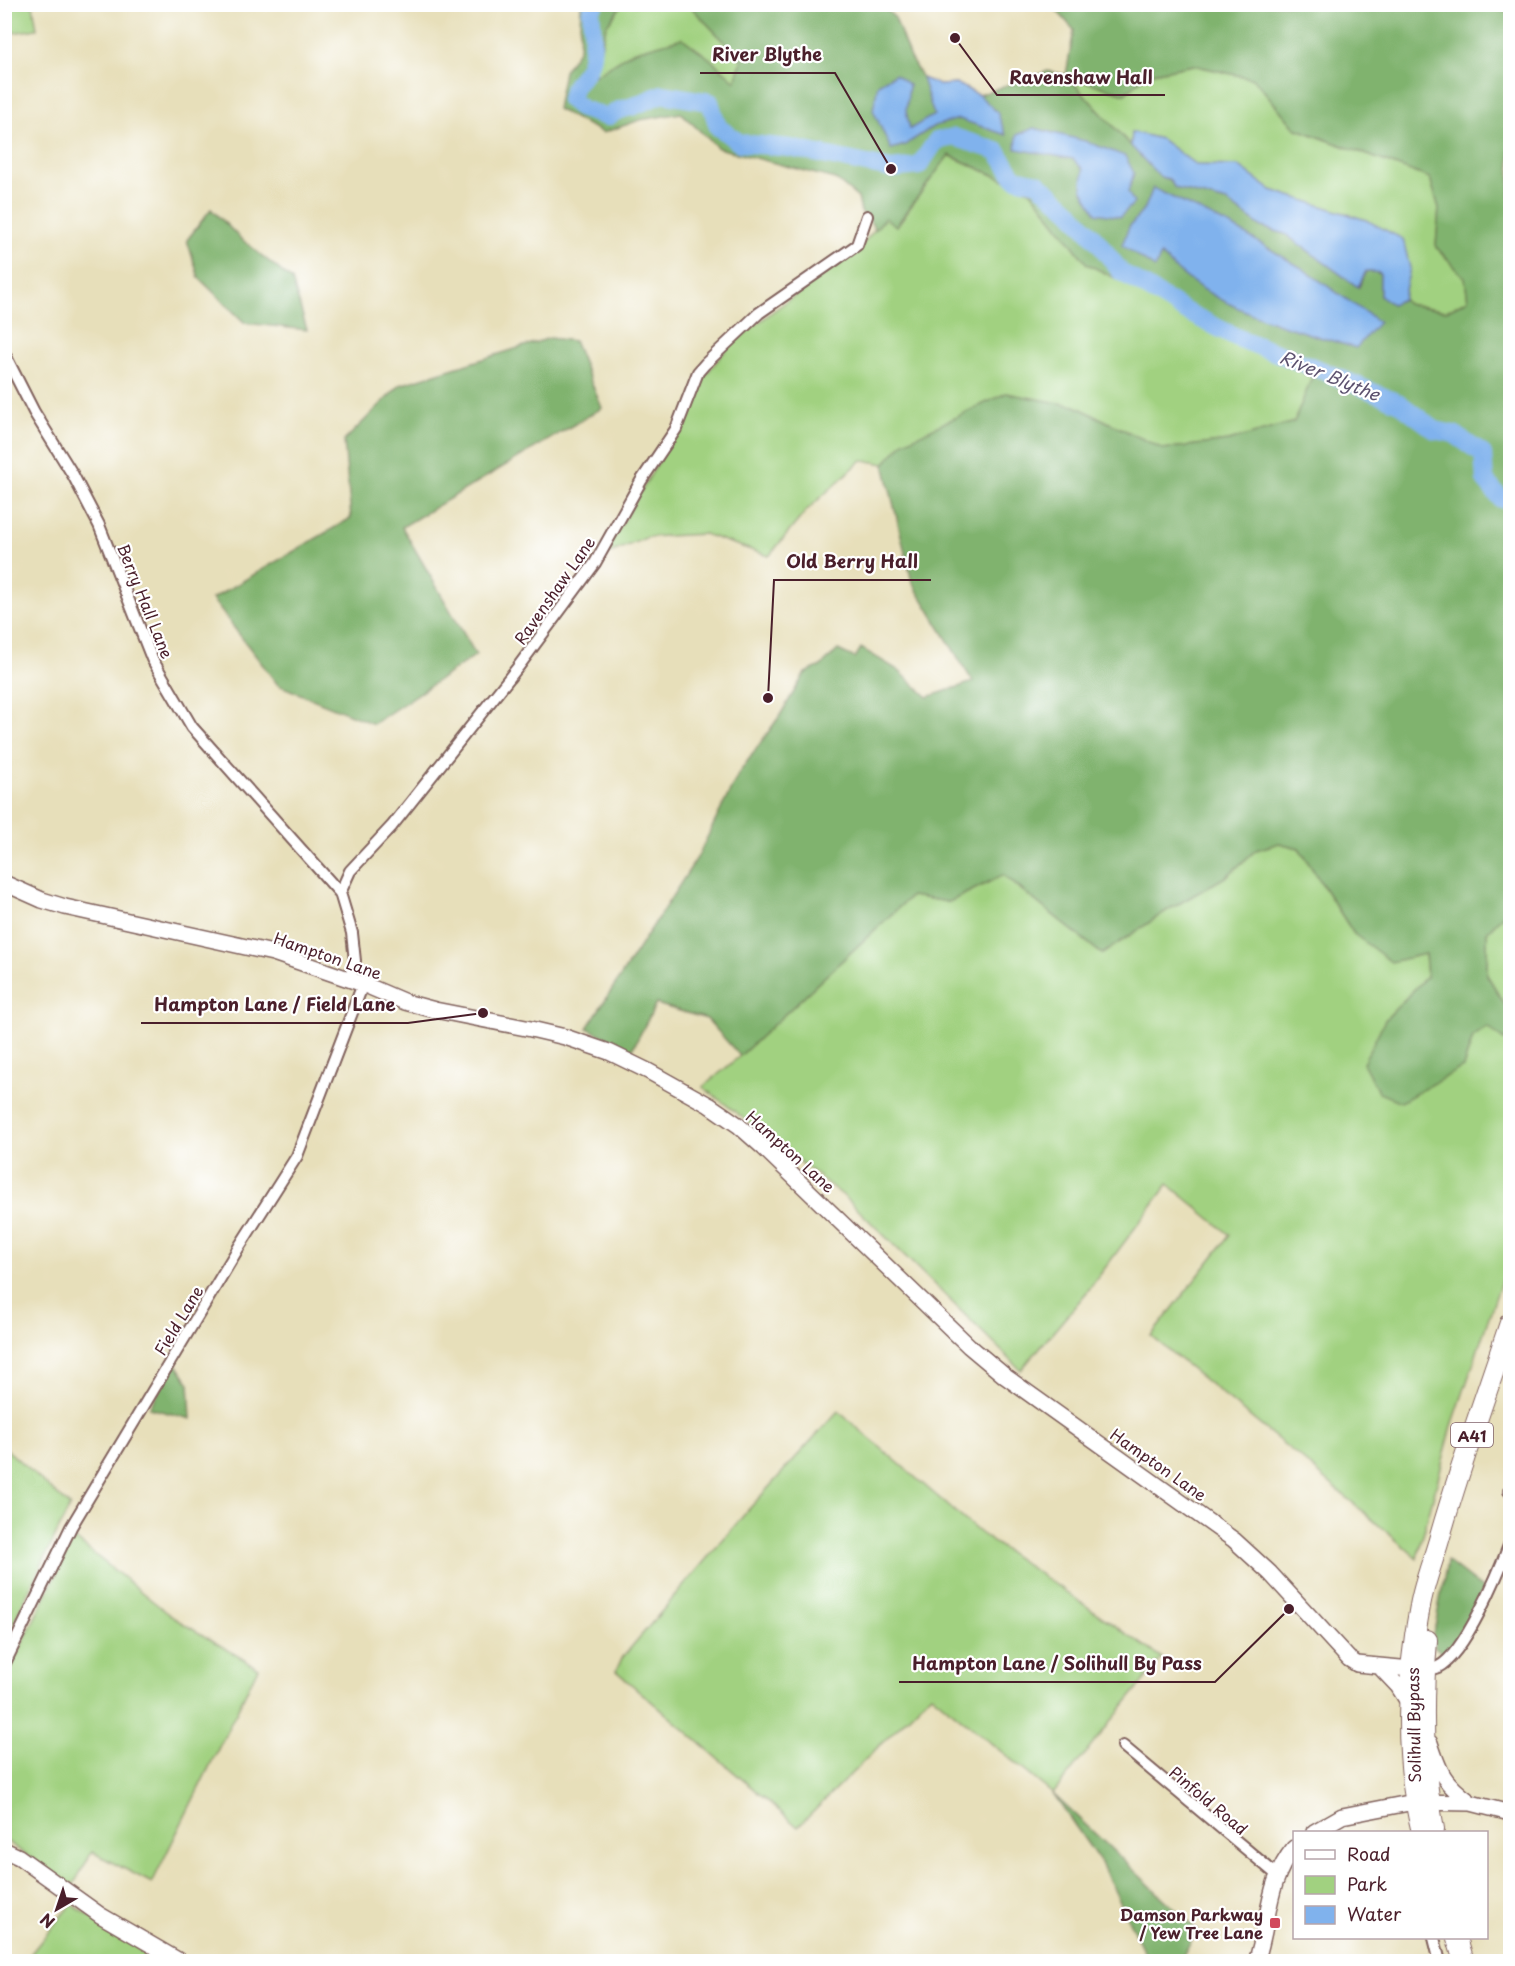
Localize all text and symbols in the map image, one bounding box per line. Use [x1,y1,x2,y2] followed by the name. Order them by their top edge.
[700,37,835,73] callout: River Blythe
[712,40,822,67] text: River Blythe
[997,59,1165,95] callout: Ravenshaw Hall
[1009,63,1153,90] text: Ravenshaw Hall
[1276,343,1385,408] water label: River Blythe
[508,531,600,649] street label: Ravenshaw Lane
[112,540,180,662] street label: Berry Hall Lane
[774,544,931,580] callout: Old Berry Hall
[786,547,918,574] text: Old Berry Hall
[271,925,385,985] street label: Hampton Lane
[141,987,408,1023] callout: Hampton Lane / Field Lane
[154,990,396,1017] text: Hampton Lane / Field Lane
[741,1104,841,1198] street label: Hampton Lane
[148,1280,208,1360] street label: Field Lane
[1106,1422,1212,1506] street label: Hampton Lane
[1451,1423,1493,1447] road number: A41
[899,1646,1215,1682] callout: Hampton Lane / Solihull By Pass
[912,1649,1202,1676] text: Hampton Lane / Solihull By Pass
[1400,1667,1426,1783] street label: Solihull Bypass
[1165,1760,1253,1840] street label: Pinfold Road
[1293,1831,1488,1939] legend
[1347,1840,1391,1867] text: Road
[1347,1870,1387,1897] text: Park
[27,1879,87,1939] north arrow
[1347,1900,1402,1927] text: Water
[1120,1902,1263,1944] place label: Damson Parkway / Yew Tree Lane
[34,1908,59,1935] text: N
[1268,1916,1282,1930] marker: Damson Parkway / Yew Tree Lane

